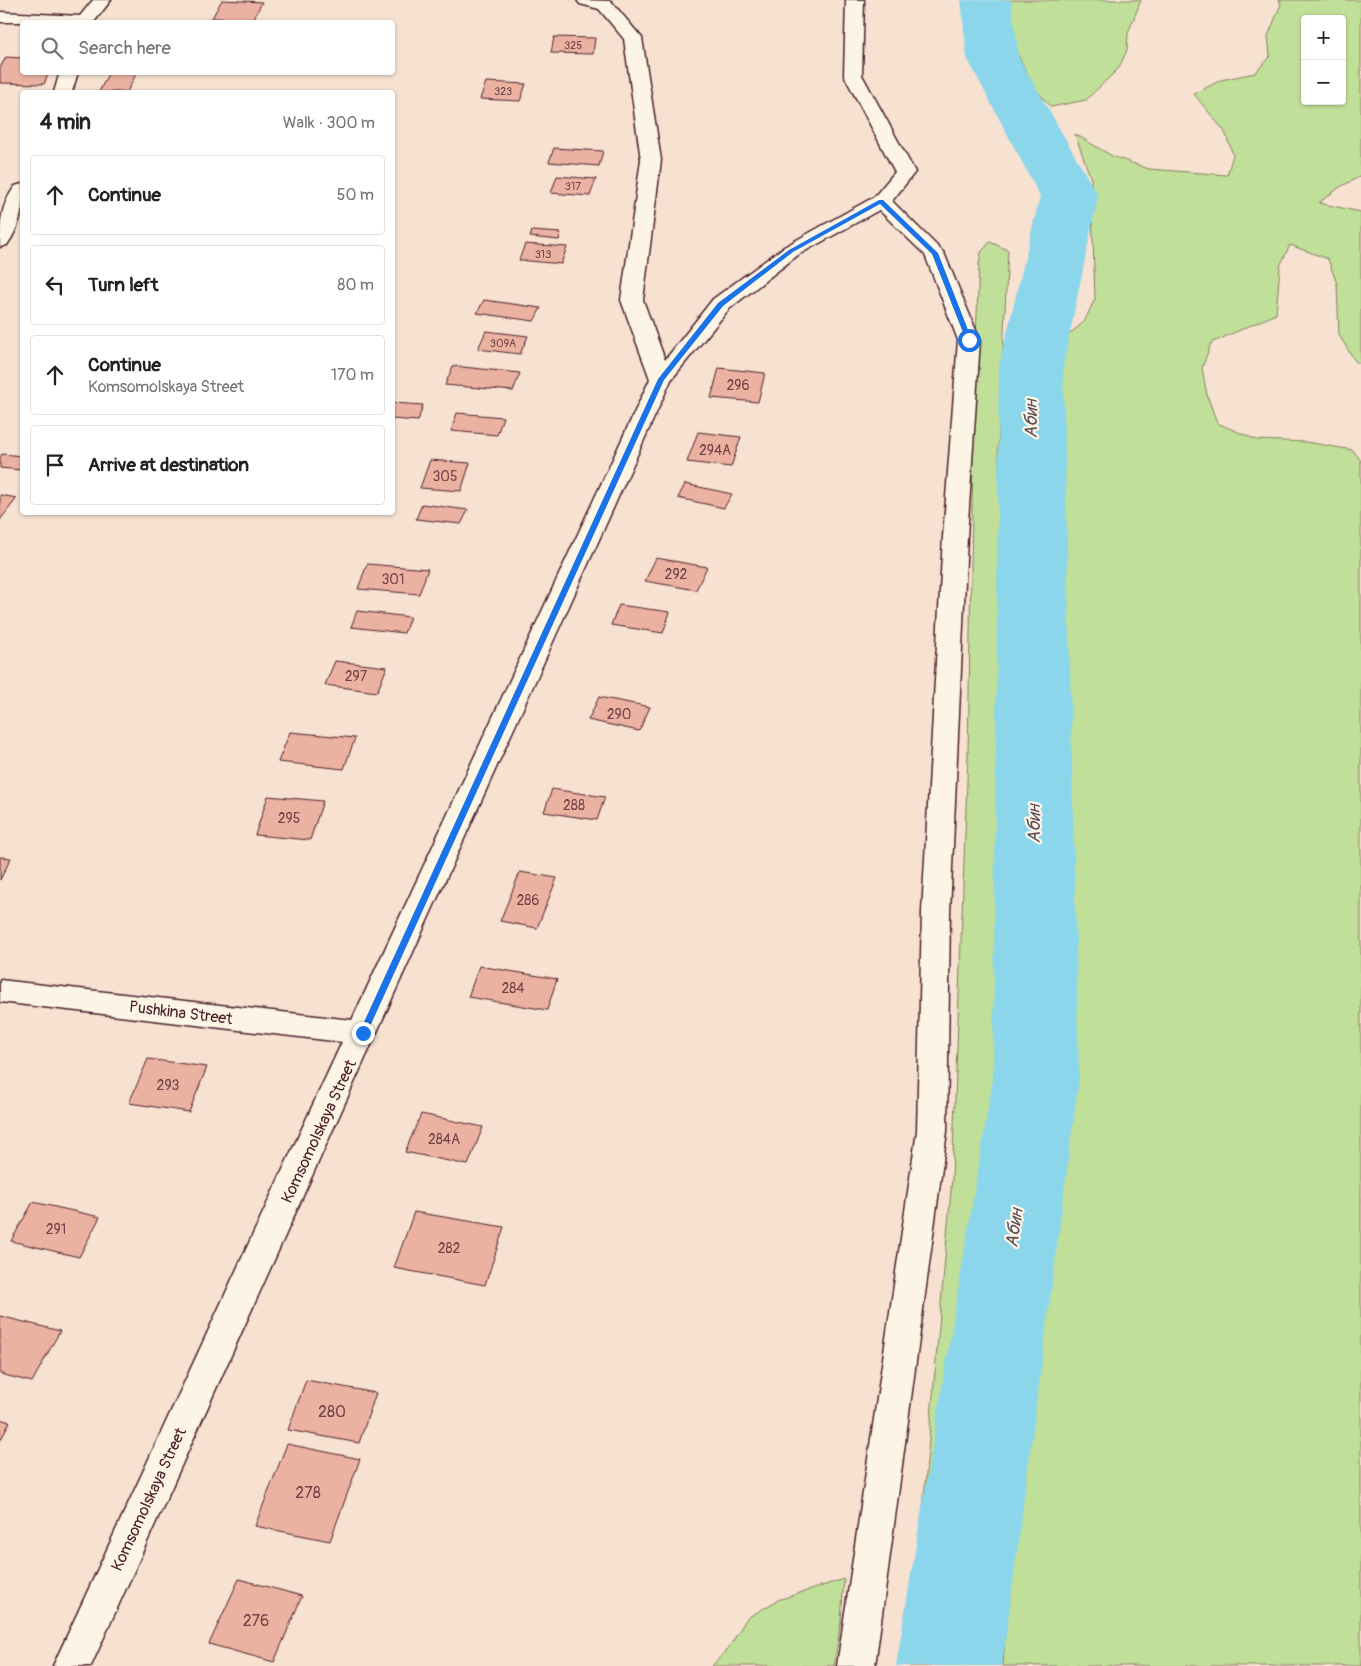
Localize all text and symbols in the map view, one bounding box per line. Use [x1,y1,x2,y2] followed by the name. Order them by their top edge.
[1301,15,1346,105] map controls
[1301,15,1346,60] button: +
[20,20,395,75] search box
[38,34,66,62] icon: search
[78,36,171,60] text: Search here
[564,39,582,52] house number: 325
[1301,60,1346,105] button: −
[494,85,512,98] house number: 323
[40,109,91,136] text: 4 min
[283,113,375,133] text: Walk · 300 m
[565,180,581,193] house number: 317
[41,181,69,209] icon: ahead
[88,183,161,207] text: Continue
[337,185,374,205] text: 50 m
[535,248,551,261] house number: 313
[41,271,69,299] icon: left
[88,273,158,297] text: Turn left
[337,275,374,295] text: 80 m
[958,329,981,352] route start
[490,337,516,350] house number: 309А
[88,353,161,377] text: Continue
[41,361,69,389] icon: ahead
[331,365,374,385] text: 170 m
[88,377,244,397] text: Komsomolskaya Street
[726,377,750,394] house number: 296
[1020,397,1043,439] water label: Абин
[699,442,731,459] house number: 294А
[41,451,69,479] icon: arrive
[88,453,249,477] text: Arrive at destination
[433,468,457,485] house number: 305
[665,566,688,583] house number: 292
[382,571,404,588] house number: 301
[345,668,368,685] house number: 297
[607,706,631,723] house number: 290
[563,797,585,814] house number: 288
[1023,802,1046,844] water label: Абин
[278,810,300,827] house number: 295
[516,892,540,909] house number: 286
[501,980,525,997] house number: 284
[128,997,234,1029] street label: Pushkina Street
[352,1022,375,1045] route end
[277,1056,361,1206] street label: Komsomolskaya Street
[157,1077,180,1094] house number: 293
[428,1131,460,1148] house number: 284А
[1000,1205,1029,1249] water label: Абин
[46,1221,66,1238] house number: 291
[438,1240,461,1257] house number: 282
[318,1402,346,1422] house number: 280
[107,1424,191,1574] street label: Komsomolskaya Street
[295,1483,321,1503] house number: 278
[243,1611,269,1631] house number: 276

